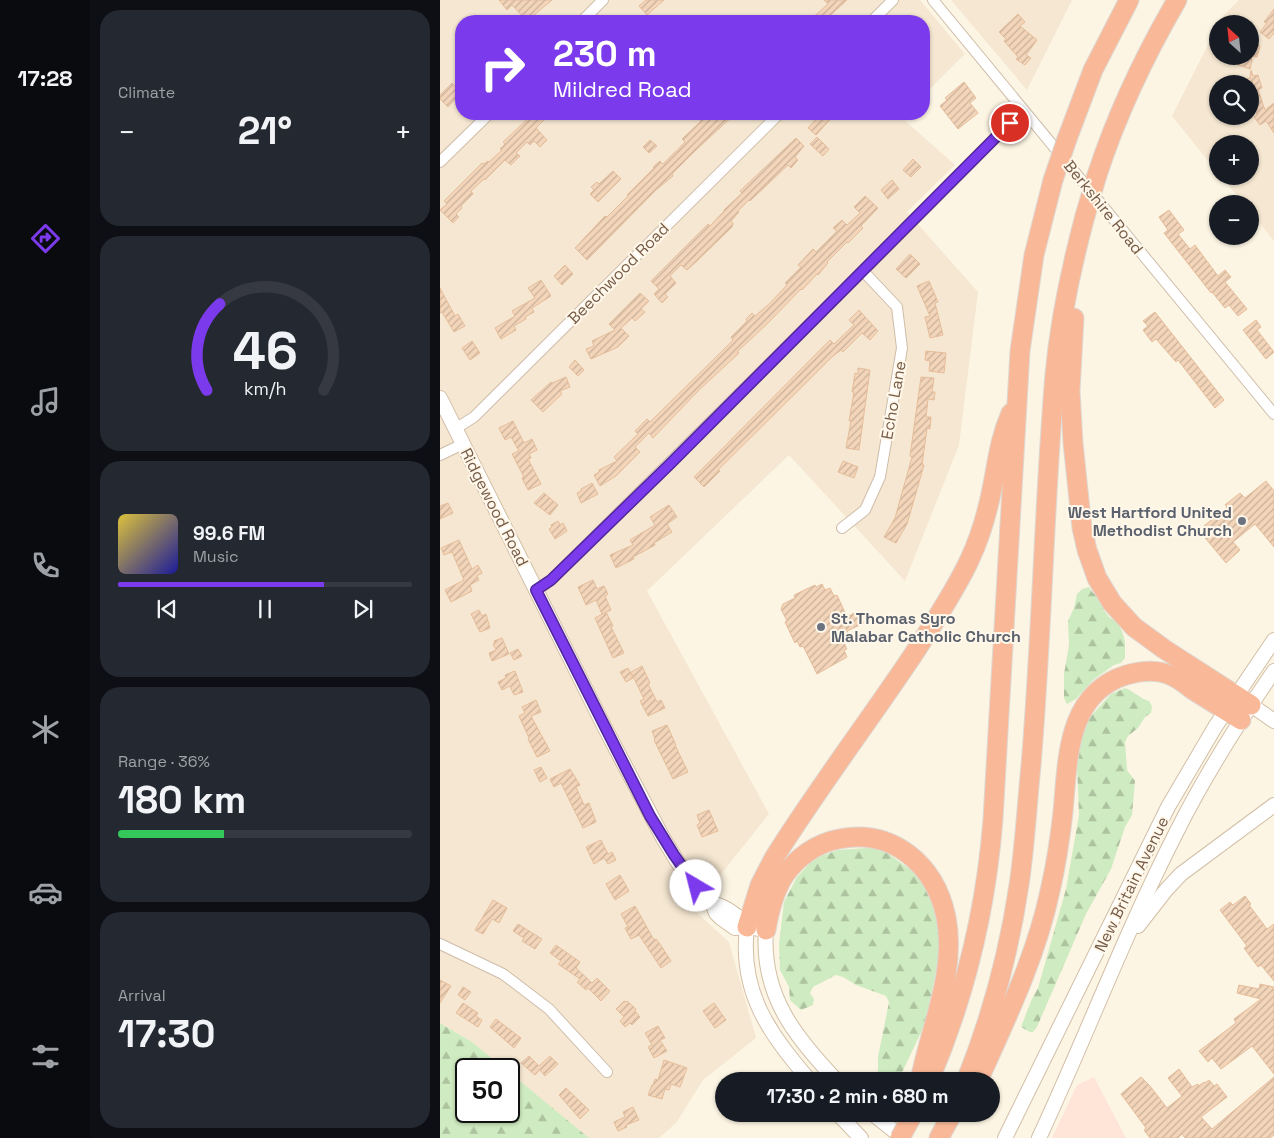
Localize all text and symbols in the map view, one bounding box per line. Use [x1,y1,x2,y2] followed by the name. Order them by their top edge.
[1209,15,1259,65] north arrow
[1209,15,1259,245] map controls
[553,32,657,76] text: 230 m
[470,35,535,100] icon: right
[18,64,72,92] text: 17:28
[553,75,692,103] text: Mildred Road
[1209,75,1259,125] button: search
[118,82,175,103] text: Climate
[989,102,1031,144] pin
[238,107,292,155] text: 21°
[996,109,1024,137] icon: arrive
[118,114,135,150] text: −
[395,114,412,150] text: +
[1209,135,1259,185] button: +
[1059,156,1148,259] street label: Berkshire Road
[1209,195,1259,245] button: −
[563,218,673,328] street label: Beechwood Road
[28,221,63,256] icon: directions
[232,318,298,384] text: 46
[876,359,911,441] street label: Echo Lane
[244,377,286,400] text: km/h
[28,384,63,419] icon: music
[456,445,533,570] street label: Ridgewood Road
[1068,502,1232,541] place label: West Hartford United Methodist Church
[1236,515,1248,527] marker: West Hartford United Methodist Church
[193,521,265,546] text: 99.6 FM
[193,546,239,567] text: Music
[28,548,63,583] icon: phone
[153,595,181,623] icon: previous
[251,595,279,623] icon: pause
[349,595,377,623] icon: next
[831,608,1021,647] place label: St. Thomas Syro Malabar Catholic Church
[815,621,827,633] marker: St. Thomas Syro Malabar Catholic Church
[28,712,63,747] icon: climate
[118,751,210,772] text: Range · 36%
[118,776,246,824] text: 180 km
[1090,813,1173,955] street label: New Britain Avenue
[669,859,721,911] position arrow
[28,875,63,910] icon: car
[118,985,166,1006] text: Arrival
[118,1010,215,1058] text: 17:30
[28,1039,63,1074] icon: filters
[455,1058,520,1123] speed limit sign: 50
[767,1084,948,1109] text: 17:30 · 2 min · 680 m

